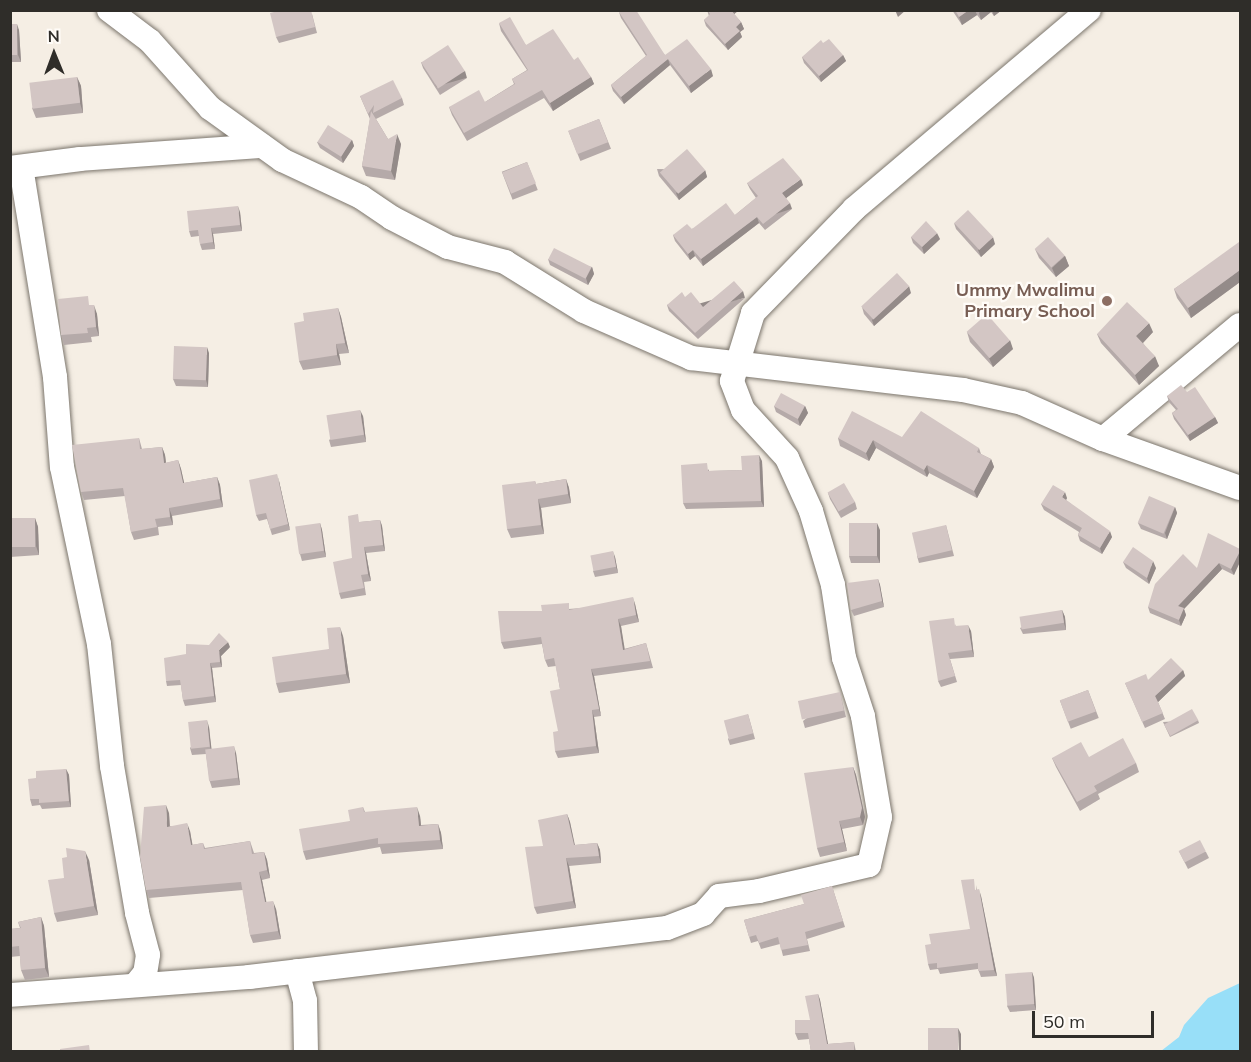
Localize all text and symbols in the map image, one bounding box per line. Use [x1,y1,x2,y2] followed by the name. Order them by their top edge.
[24,24,84,84] north arrow
[47,26,60,46] text: N
[956,280,1095,322] place label: Ummy Mwalimu Primary School
[1100,294,1114,308] marker: Ummy Mwalimu Primary School
[1035,999,1156,1037] scale bar
[1043,1010,1085,1033] text: 50 m

